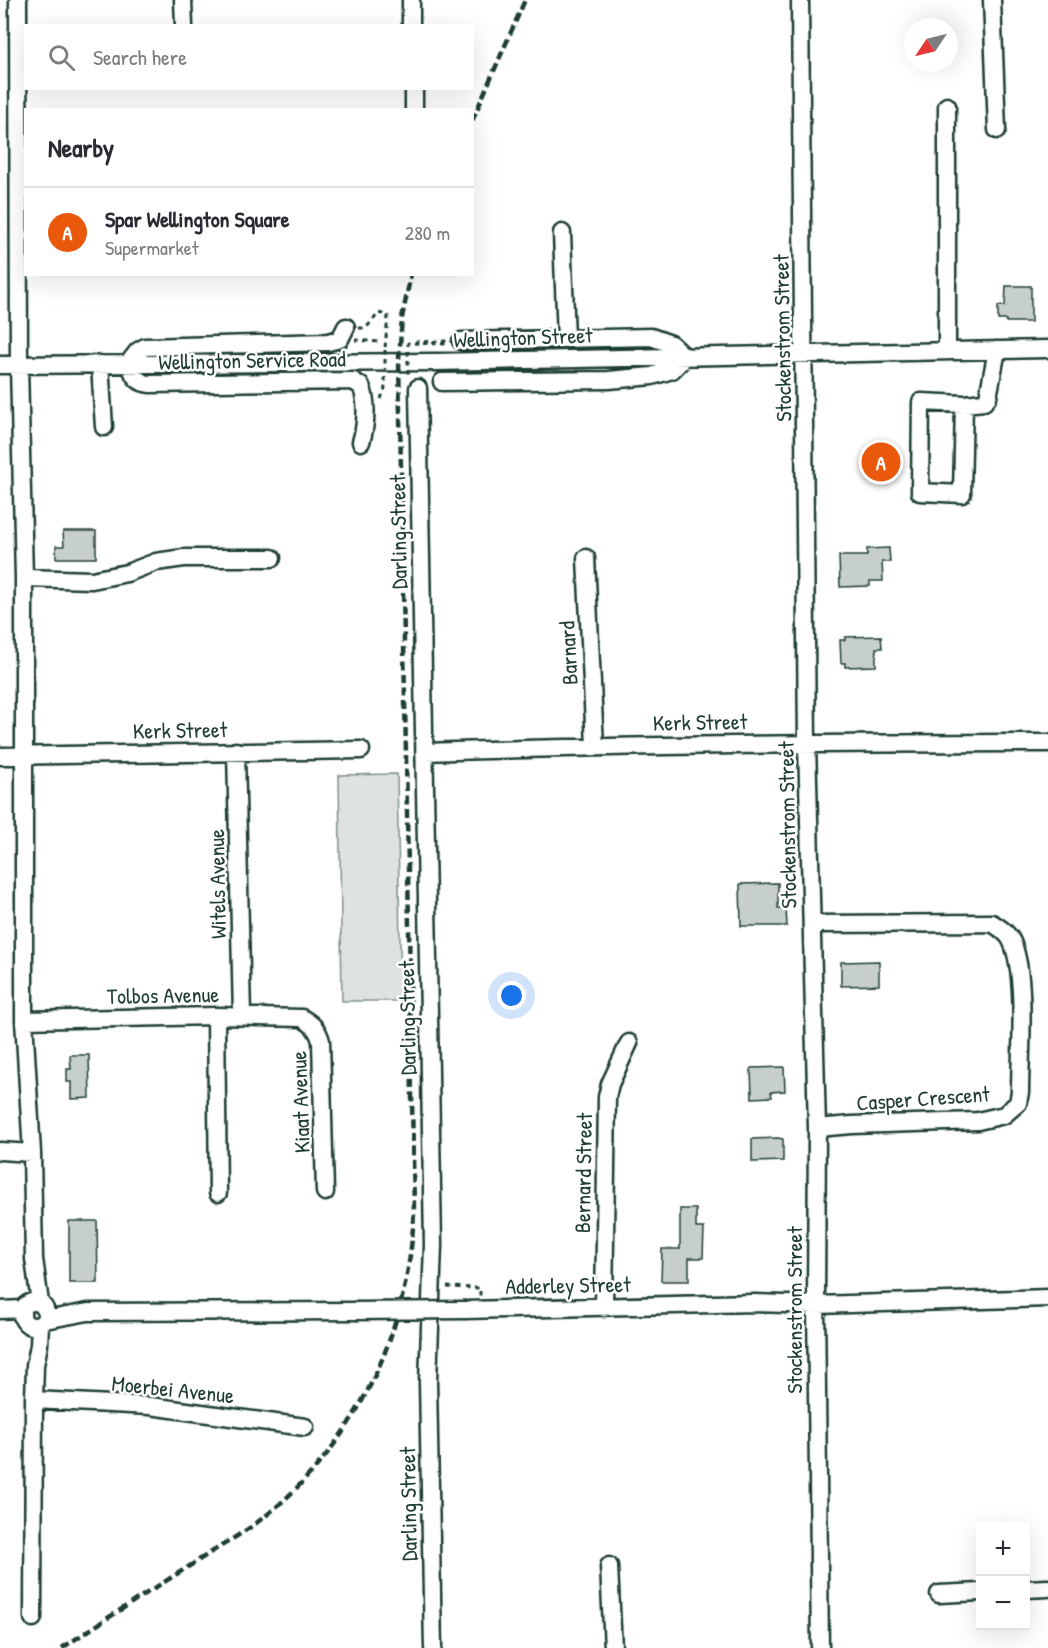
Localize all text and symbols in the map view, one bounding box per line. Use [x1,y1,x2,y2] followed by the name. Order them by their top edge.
[904,18,958,72] north arrow
[24,24,474,90] search box
[45,41,78,74] icon: search
[93,42,187,72] text: Search here
[48,130,114,165] text: Nearby
[105,204,290,234] text: Spar Wellington Square
[63,219,72,246] text: A
[405,219,450,246] text: 280 m
[105,234,199,261] text: Supermarket
[766,254,798,422] street label: Stockenstrom Street
[453,320,593,354] street label: Wellington Street
[158,343,346,377] street label: Wellington Service Road
[862,440,900,484] pin: A
[382,474,414,589] street label: Darling Street
[551,620,585,686] street label: Barnard
[653,706,748,738] street label: Kerk Street
[133,714,228,746] street label: Kerk Street
[771,741,803,909] street label: Stockenstrom Street
[201,829,233,939] street label: Witels Avenue
[391,960,423,1075] street label: Darling Street
[107,979,220,1011] street label: Tolbos Avenue
[497,981,526,1010] your location
[283,1050,317,1154] street label: Kiaat Avenue
[855,1078,991,1118] street label: Casper Crescent
[567,1112,599,1233] street label: Bernard Street
[779,1226,809,1394] street label: Stockenstrom Street
[505,1269,631,1301] street label: Adderley Street
[110,1368,236,1410] street label: Moerbei Avenue
[392,1446,424,1561] street label: Darling Street
[976,1522,1030,1630] map controls
[976,1522,1030,1576] button: +
[976,1576,1030,1630] button: −

